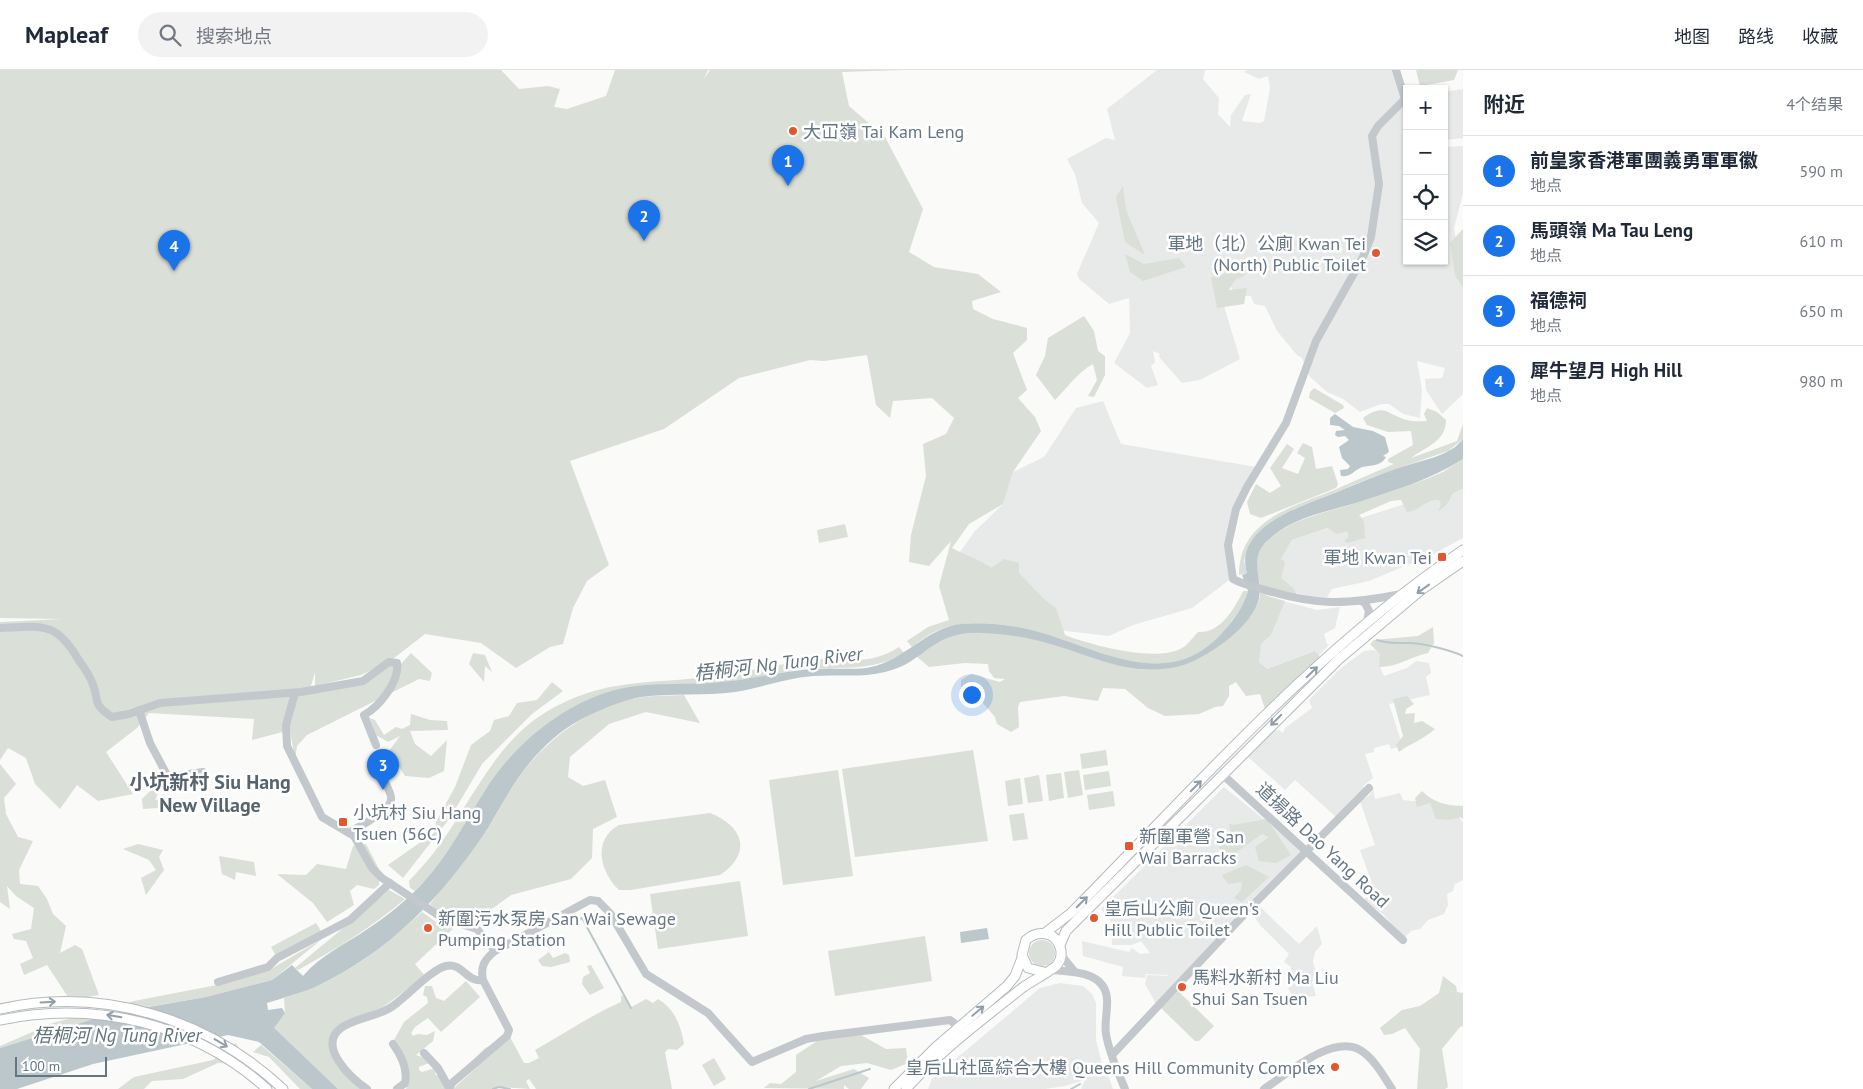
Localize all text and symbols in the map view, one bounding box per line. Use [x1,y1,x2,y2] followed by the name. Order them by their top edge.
[138,12,488,57] search box
[25,19,108,50] text: Mapleaf
[156,21,184,49] icon: search
[196,24,272,48] text: 搜索地点
[1674,25,1710,48] text: 地图
[1738,25,1774,48] text: 路线
[1802,25,1838,48] text: 收藏
[1403,85,1448,265] map controls
[1403,85,1448,130] button: +
[1483,91,1525,118] text: 附近
[1786,94,1843,114] text: 4个结果
[803,120,964,143] place label: 大冚嶺 Tai Kam Leng
[787,125,799,137] marker: 大冚嶺 Tai Kam Leng
[1403,130,1448,175] button: −
[772,145,804,186] pin: 1
[1530,148,1758,172] text: 前皇家香港軍團義勇軍軍徽
[1494,161,1504,181] text: 1
[1800,161,1843,181] text: 590 m
[1403,175,1448,220] button: locate
[1530,175,1562,195] text: 地点
[628,200,660,241] pin: 2
[1530,218,1693,242] text: 馬頭嶺 Ma Tau Leng
[1403,220,1448,265] button: layers
[158,230,190,271] pin: 4
[1494,231,1504,251] text: 2
[1800,231,1843,251] text: 610 m
[1167,232,1366,276] place label: 軍地（北）公廁 Kwan Tei (North) Public Toilet
[1530,245,1562,265] text: 地点
[1370,247,1382,259] marker: 軍地（北）公廁 Kwan Tei (North) Public Toilet
[1530,288,1587,312] text: 福德祠
[1494,301,1504,321] text: 3
[1800,301,1843,321] text: 650 m
[1530,315,1562,335] text: 地点
[1530,358,1682,382] text: 犀牛望月 High Hill
[1494,371,1504,391] text: 4
[1800,371,1843,391] text: 980 m
[1530,385,1562,405] text: 地点
[1323,546,1432,569] place label: 軍地 Kwan Tei
[1436,551,1448,563] marker: 軍地 Kwan Tei
[1417,583,1430,594] one-way arrow
[693,641,865,685] water label: 梧桐河 Ng Tung River
[1305,666,1318,678] one-way arrow
[959,682,985,708] your location
[1270,714,1282,727] one-way arrow
[367,749,399,790] pin: 3
[129,769,291,818] district label: 小坑新村 Siu Hang New Village
[1252,777,1394,913] street label: 道揚路 Dao Yang Road
[1190,781,1202,793] one-way arrow
[353,801,481,845] place label: 小坑村 Siu Hang Tsuen (56C)
[337,816,349,828] marker: 小坑村 Siu Hang Tsuen (56C)
[1139,825,1244,869] place label: 新圍軍營 San Wai Barracks
[1123,840,1135,852] marker: 新圍軍營 San Wai Barracks
[1076,896,1088,908] one-way arrow
[1104,897,1259,941] place label: 皇后山公廁 Queen's Hill Public Toilet
[438,907,676,951] place label: 新圍污水泵房 San Wai Sewage Pumping Station
[1088,912,1100,924] marker: 皇后山公廁 Queen's Hill Public Toilet
[422,922,434,934] marker: 新圍污水泵房 San Wai Sewage Pumping Station
[1192,966,1339,1010] place label: 馬料水新村 Ma Liu Shui San Tsuen
[1176,981,1188,993] marker: 馬料水新村 Ma Liu Shui San Tsuen
[40,997,56,1007] one-way arrow
[972,1005,985,1016] one-way arrow
[107,1011,123,1021] one-way arrow
[32,1023,203,1047] water label: 梧桐河 Ng Tung River
[213,1038,227,1048] one-way arrow
[15,1054,108,1077] scale bar
[905,1056,1325,1079] place label: 皇后山社區綜合大樓 Queens Hill Community Complex
[22,1057,60,1075] text: 100 m
[1329,1061,1341,1073] marker: 皇后山社區綜合大樓 Queens Hill Community Complex

